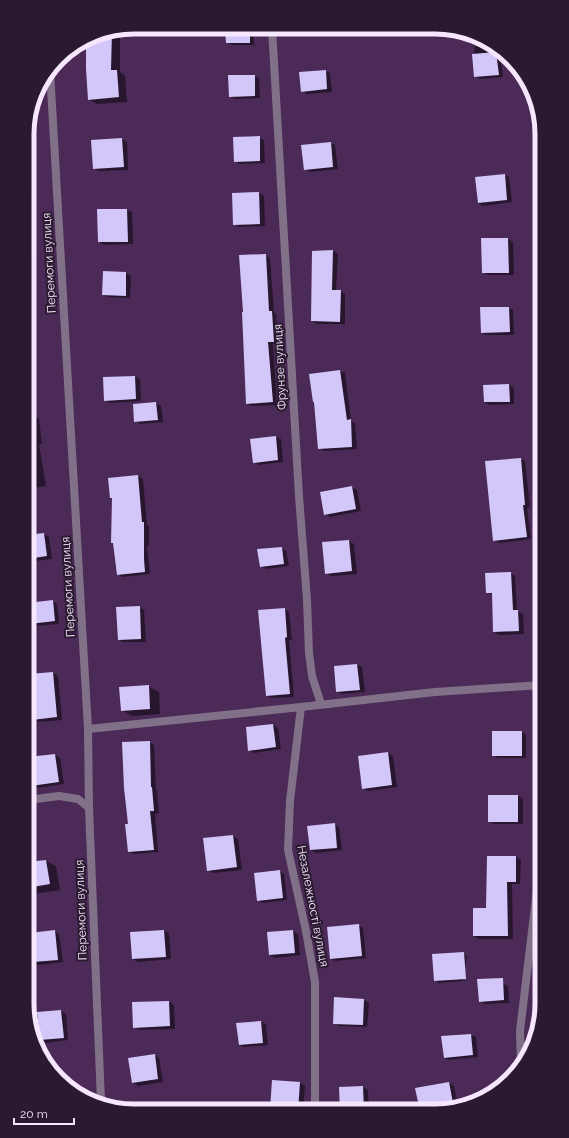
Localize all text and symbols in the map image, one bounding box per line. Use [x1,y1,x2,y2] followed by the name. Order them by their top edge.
[39,212,59,314] street label: Перемоги вулиця
[271,324,289,410] street label: Фрунзе вулиця
[58,536,78,638] street label: Перемоги вулиця
[294,844,332,968] street label: Незалежності вулиця
[72,859,90,961] street label: Перемоги вулиця
[14,1100,74,1126] scale bar
[20,1107,48,1121] text: 20 m

